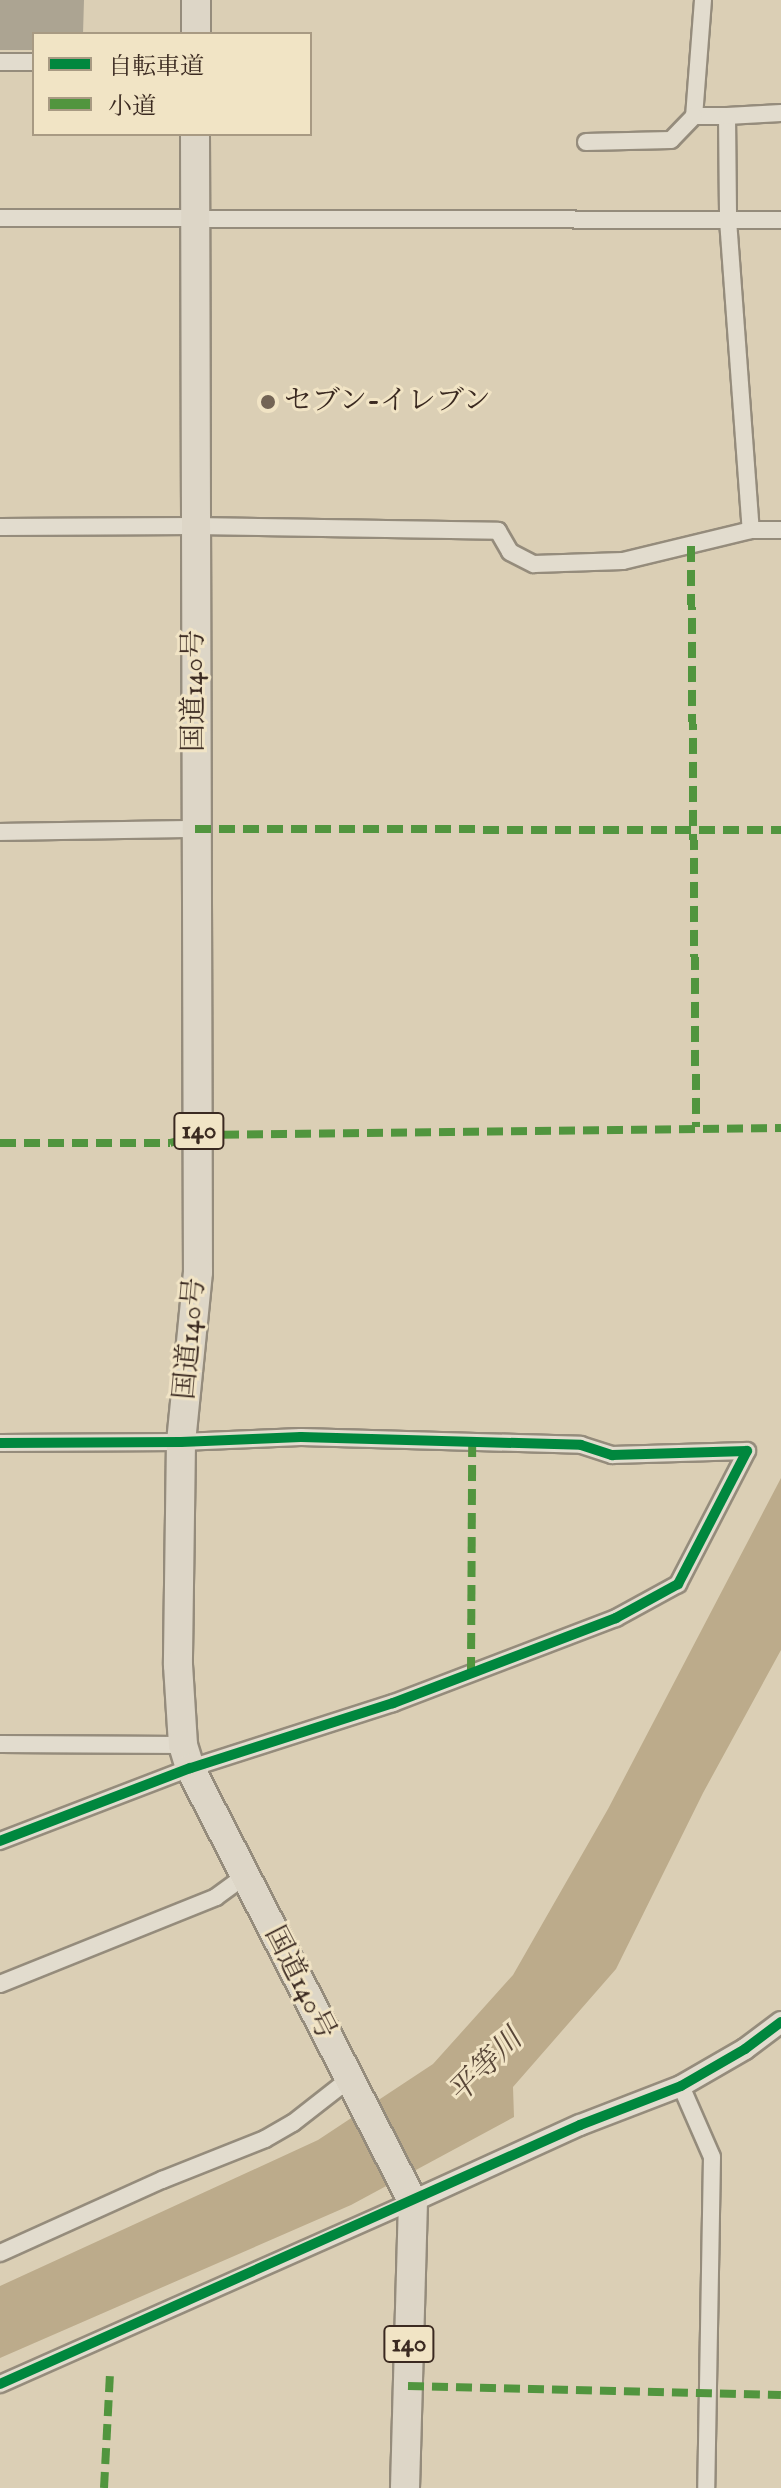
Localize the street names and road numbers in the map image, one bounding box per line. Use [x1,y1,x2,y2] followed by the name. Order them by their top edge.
[178,630,212,752] street label: 国道140号
[173,1109,225,1153] road number: 140
[169,1277,213,1401] street label: 国道140号
[256,1921,342,2045] street label: 国道140号
[383,2322,435,2366] road number: 140

